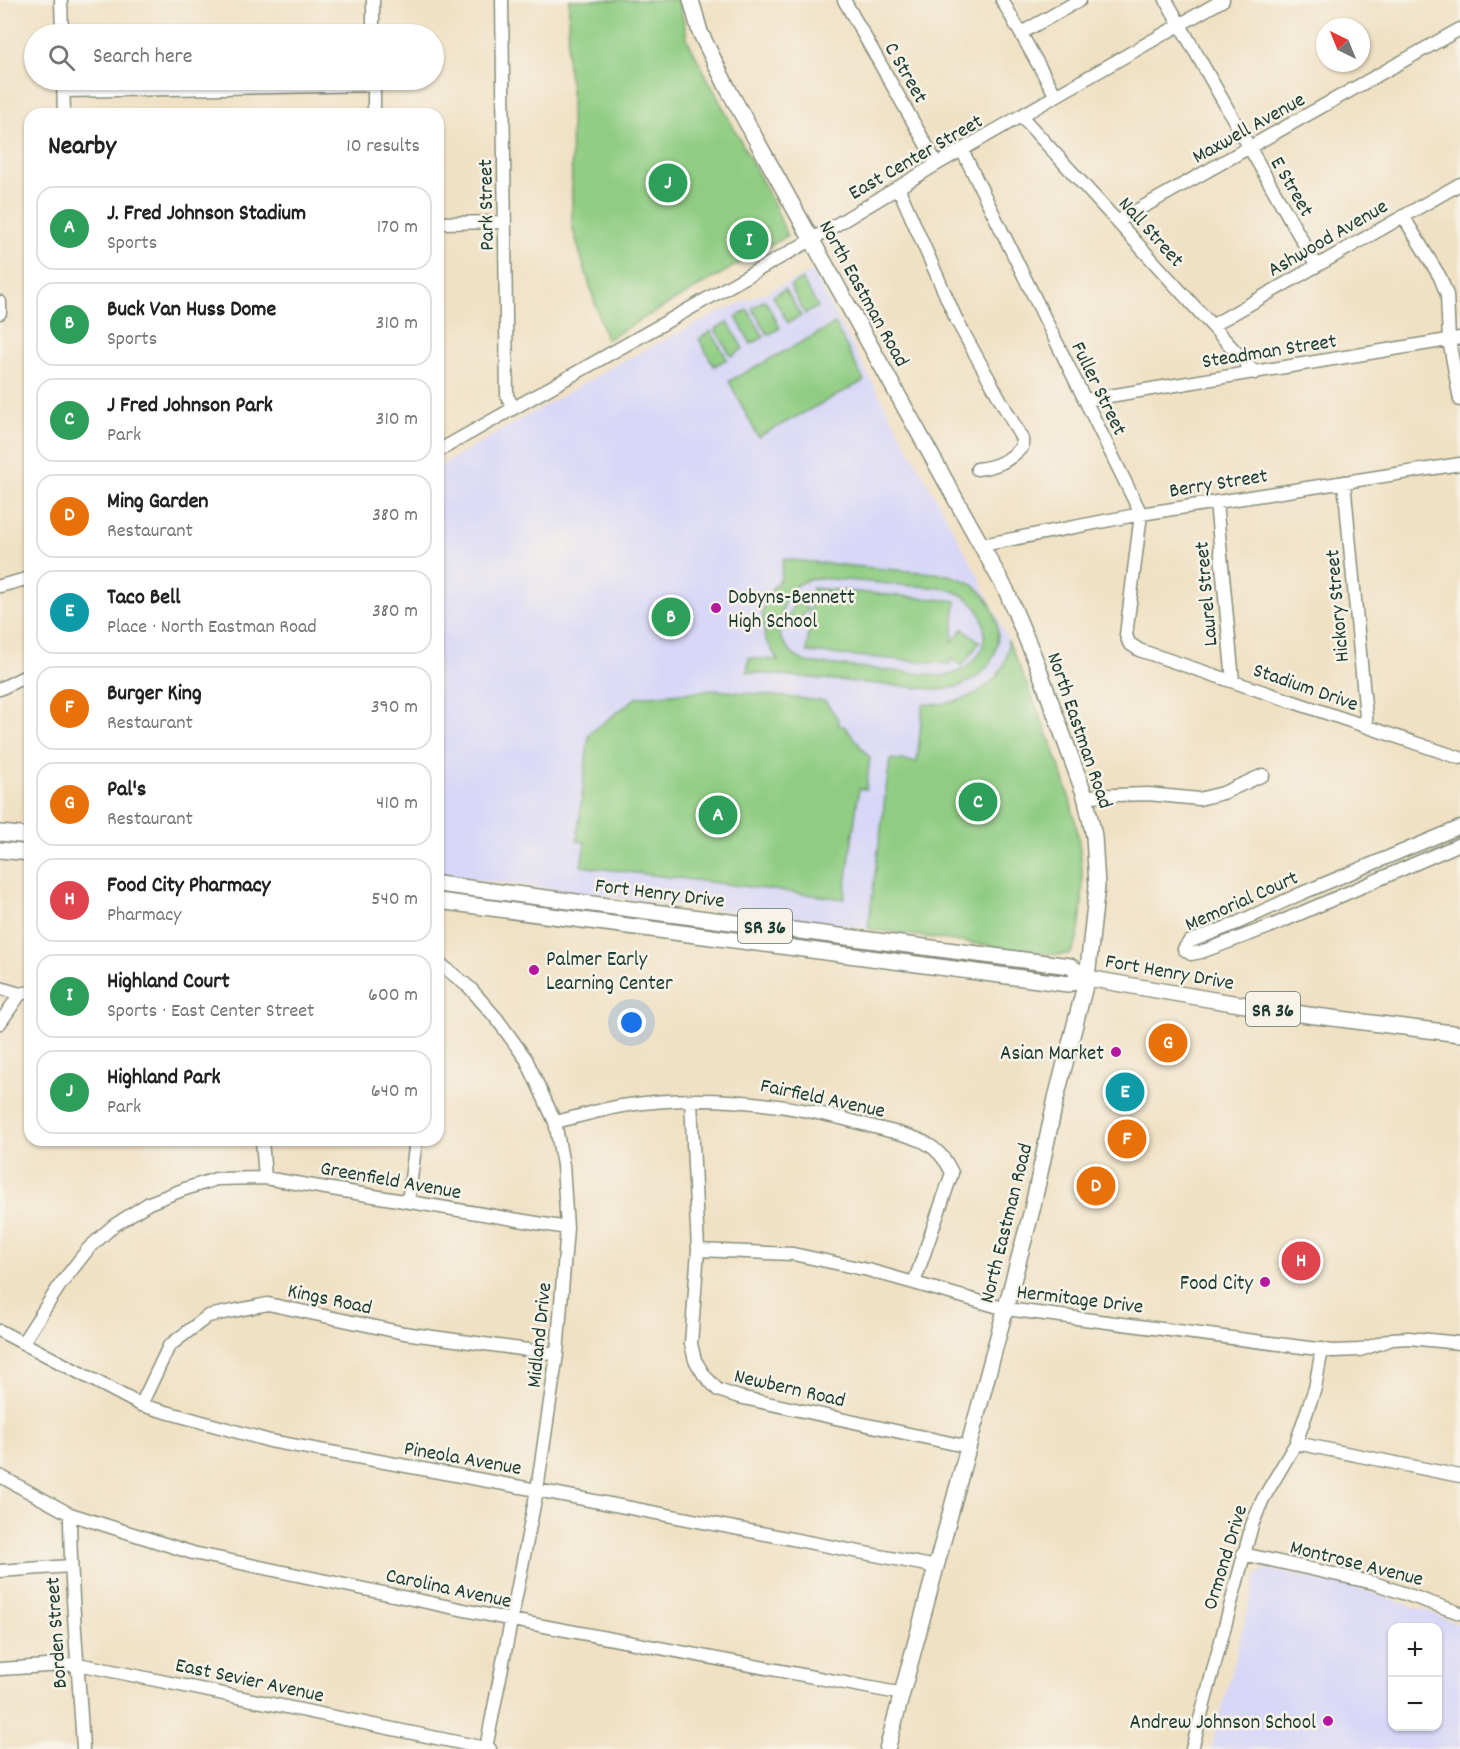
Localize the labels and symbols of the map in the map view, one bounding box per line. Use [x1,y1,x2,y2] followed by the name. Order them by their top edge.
[1316,18,1370,72] north arrow
[875,37,934,110] street label: C Street
[1188,86,1311,173] street label: Maxwell Avenue
[844,108,989,209] street label: East Center Street
[1261,152,1320,224] street label: E Street
[472,159,504,251] street label: Park Street
[648,160,688,206] pin: J
[1110,191,1190,275] street label: Nall Street
[1263,193,1394,286] street label: Ashwood Avenue
[810,216,915,373] street label: North Eastman Road
[730,218,768,262] pin: I
[1200,327,1339,378] street label: Steadman Street
[1062,337,1133,442] street label: Fuller Street
[1167,462,1270,508] street label: Berry Street
[1188,540,1228,648] street label: Laurel Street
[1319,548,1359,663] street label: Hickory Street
[728,584,855,638] place label: Dobyns-Bennett High School
[652,594,690,640] pin: B
[709,601,723,615] marker: Dobyns-Bennett High School
[1037,649,1119,813] street label: North Eastman Road
[1248,657,1362,721] street label: Stadium Drive
[958,780,998,824] pin: C
[698,792,738,838] pin: A
[1181,864,1304,941] street label: Memorial Court
[593,872,726,918] street label: Fort Henry Drive
[738,909,792,943] road number: SR 36
[546,946,673,1000] place label: Palmer Early Learning Center
[1103,948,1236,1000] street label: Fort Henry Drive
[527,963,541,977] marker: Palmer Early Learning Center
[1246,992,1300,1026] road number: SR 36
[617,1008,646,1037] your location
[1148,1020,1188,1066] pin: G
[1000,1040,1104,1070] place label: Asian Market
[1109,1045,1123,1059] marker: Asian Market
[1106,1070,1144,1114] pin: E
[757,1072,888,1128] street label: Fairfield Avenue
[1108,1116,1146,1162] pin: F
[974,1141,1042,1307] street label: North Eastman Road
[318,1155,463,1209] street label: Greenfield Avenue
[1076,1164,1116,1208] pin: D
[1282,1238,1320,1284] pin: H
[1180,1270,1253,1300] place label: Food City
[1258,1275,1272,1289] marker: Food City
[285,1277,374,1324] street label: Kings Road
[1015,1278,1145,1324] street label: Hermitage Drive
[521,1281,561,1389] street label: Midland Drive
[731,1363,848,1417] street label: Newbern Road
[401,1435,524,1485] street label: Pineola Avenue
[1197,1502,1257,1614] street label: Ormond Drive
[1286,1534,1426,1596] street label: Montrose Avenue
[383,1562,514,1618] street label: Carolina Avenue
[39,1576,77,1690] street label: Borden Street
[172,1652,326,1712] street label: East Sevier Avenue
[1130,1709,1316,1739] place label: Andrew Johnson School
[1321,1714,1335,1728] marker: Andrew Johnson School

